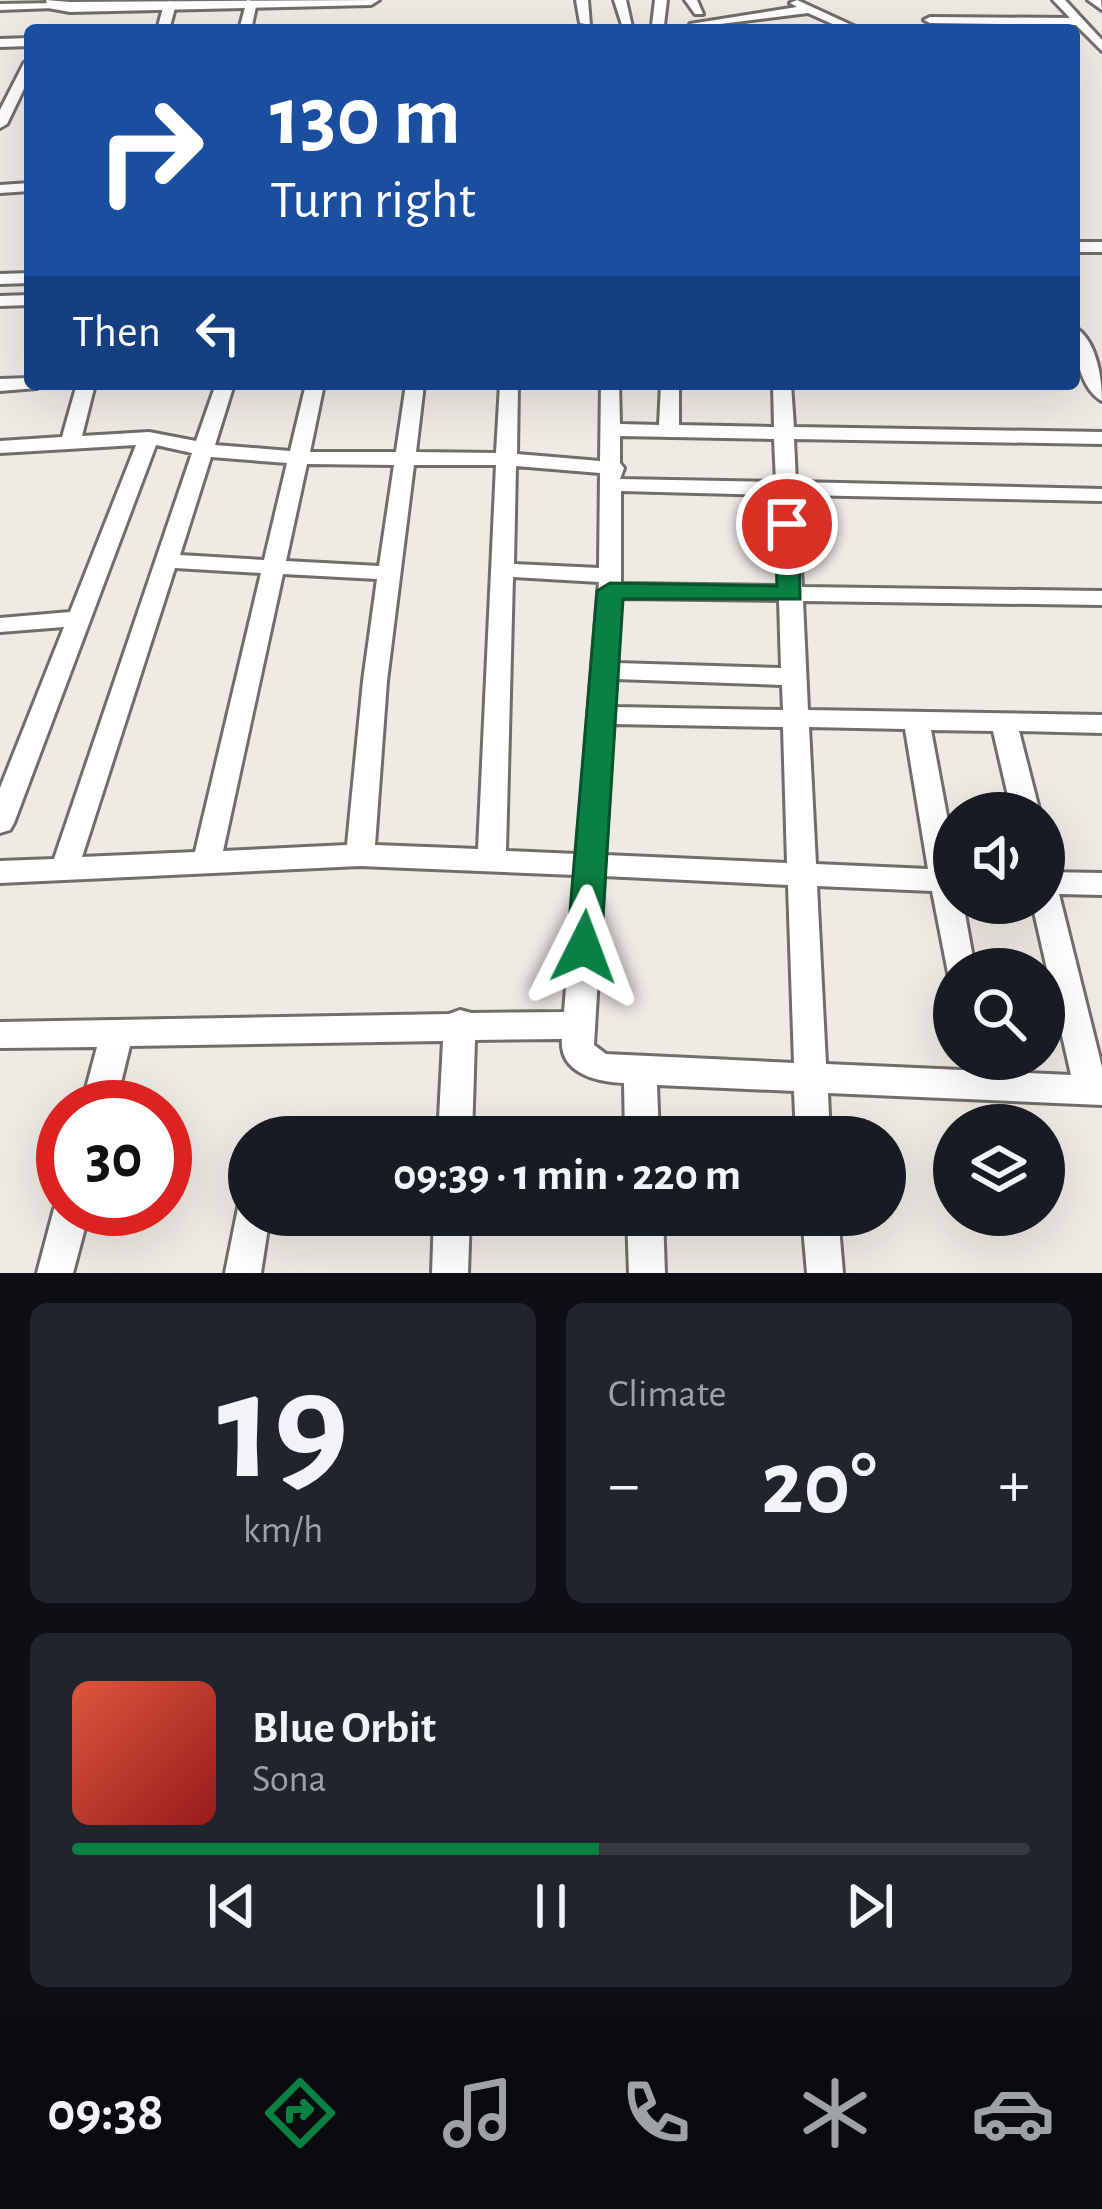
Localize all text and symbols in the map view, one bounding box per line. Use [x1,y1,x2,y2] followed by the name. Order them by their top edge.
[72,72,228,228] icon: right
[270,76,461,160] text: 130 m
[270,174,476,228] text: Turn right
[185,300,251,366] icon: left
[72,310,161,355] text: Then
[736,473,838,575] pin
[754,491,820,557] icon: arrive
[933,792,1065,1236] map controls
[933,792,1065,924] button: sound
[521,884,647,1010] position arrow
[933,948,1065,1080] button: search
[36,1080,192,1236] speed limit sign: 30
[933,1104,1065,1236] button: layers
[393,1153,741,1198] text: 09:39 · 1 min · 220 m
[217,1351,349,1507] text: 19
[608,1375,726,1414] text: Climate
[761,1440,877,1530] text: 20°
[608,1452,640,1518] text: −
[998,1452,1030,1518] text: +
[243,1511,323,1550] text: km/h
[252,1706,436,1751] text: Blue Orbit
[252,1760,327,1799] text: Sona
[199,1873,265,1939] icon: previous
[518,1873,584,1939] icon: pause
[837,1873,903,1939] icon: next
[258,2071,342,2155] icon: directions
[436,2071,520,2155] icon: music
[614,2071,698,2155] icon: phone
[793,2071,877,2155] icon: climate
[971,2071,1055,2155] icon: car
[47,2086,164,2140] text: 09:38

